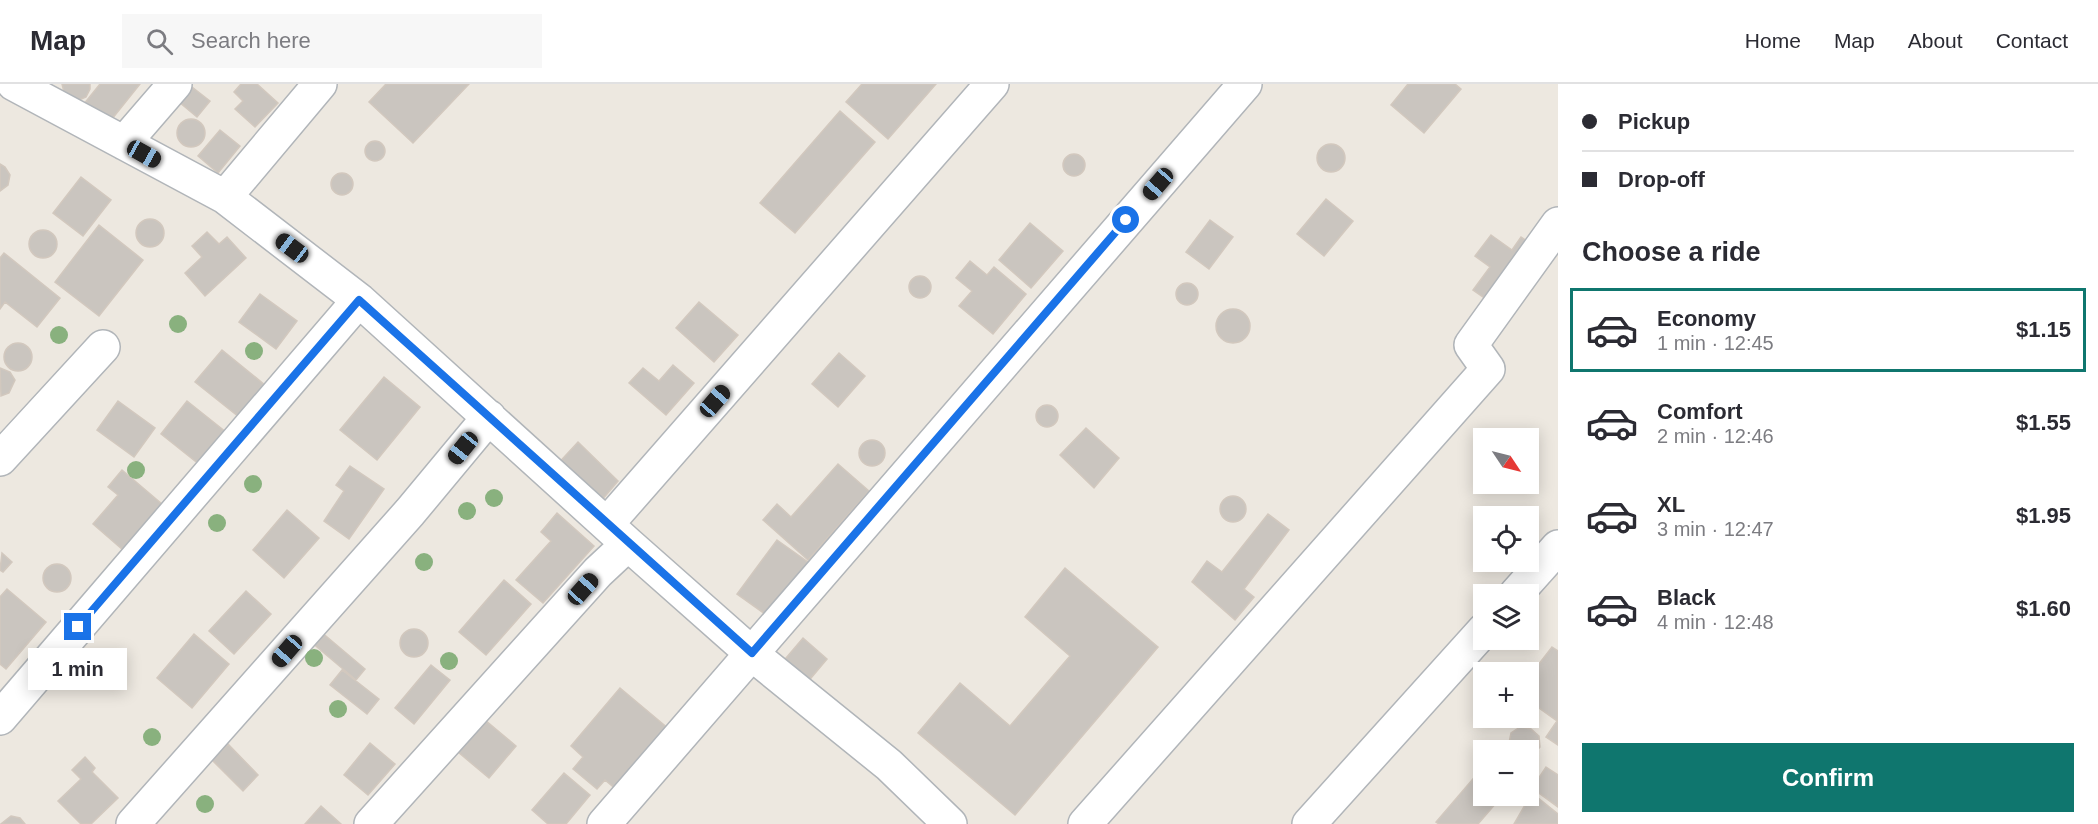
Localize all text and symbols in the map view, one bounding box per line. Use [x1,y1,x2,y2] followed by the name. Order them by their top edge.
[122,14,542,68] search box
[30,25,86,56] text: Map
[143,25,176,58] icon: search
[191,28,311,53] text: Search here
[1745,29,1801,52] text: Home
[1834,29,1875,52] text: Map
[1908,29,1963,52] text: About
[1996,29,2068,52] text: Contact
[1618,109,1690,134] text: Pickup
[124,137,164,171] car
[1139,165,1177,203] car
[1618,167,1705,192] text: Drop-off
[1112,206,1139,233] route start
[272,230,312,266] car
[1582,237,1761,267] text: Choose a ride
[1585,303,1639,357] icon: car
[1657,306,1756,331] text: Economy
[2016,317,2071,342] text: $1.15
[1657,332,1774,354] text: 1 min · 12:45
[696,382,734,420] car
[1585,396,1639,450] icon: car
[1657,399,1743,424] text: Comfort
[2016,410,2071,435] text: $1.55
[1657,425,1774,447] text: 2 min · 12:46
[445,428,481,468] car
[1473,428,1539,494] north arrow
[1473,428,1539,806] map controls
[1585,489,1639,543] icon: car
[1657,492,1685,517] text: XL
[2016,503,2071,528] text: $1.95
[1473,506,1539,572] button: locate
[1657,518,1774,540] text: 3 min · 12:47
[564,570,602,608] car
[1585,582,1639,636] icon: car
[1473,584,1539,650] button: layers
[1657,585,1716,610] text: Black
[2016,596,2071,621] text: $1.60
[1657,611,1774,633] text: 4 min · 12:48
[64,613,91,640] route end
[268,632,306,670] car
[28,648,128,690] callout: 1 min
[51,658,104,680] text: 1 min
[1473,662,1539,728] button: +
[1473,740,1539,806] button: −
[1582,743,2074,812] button: Confirm

